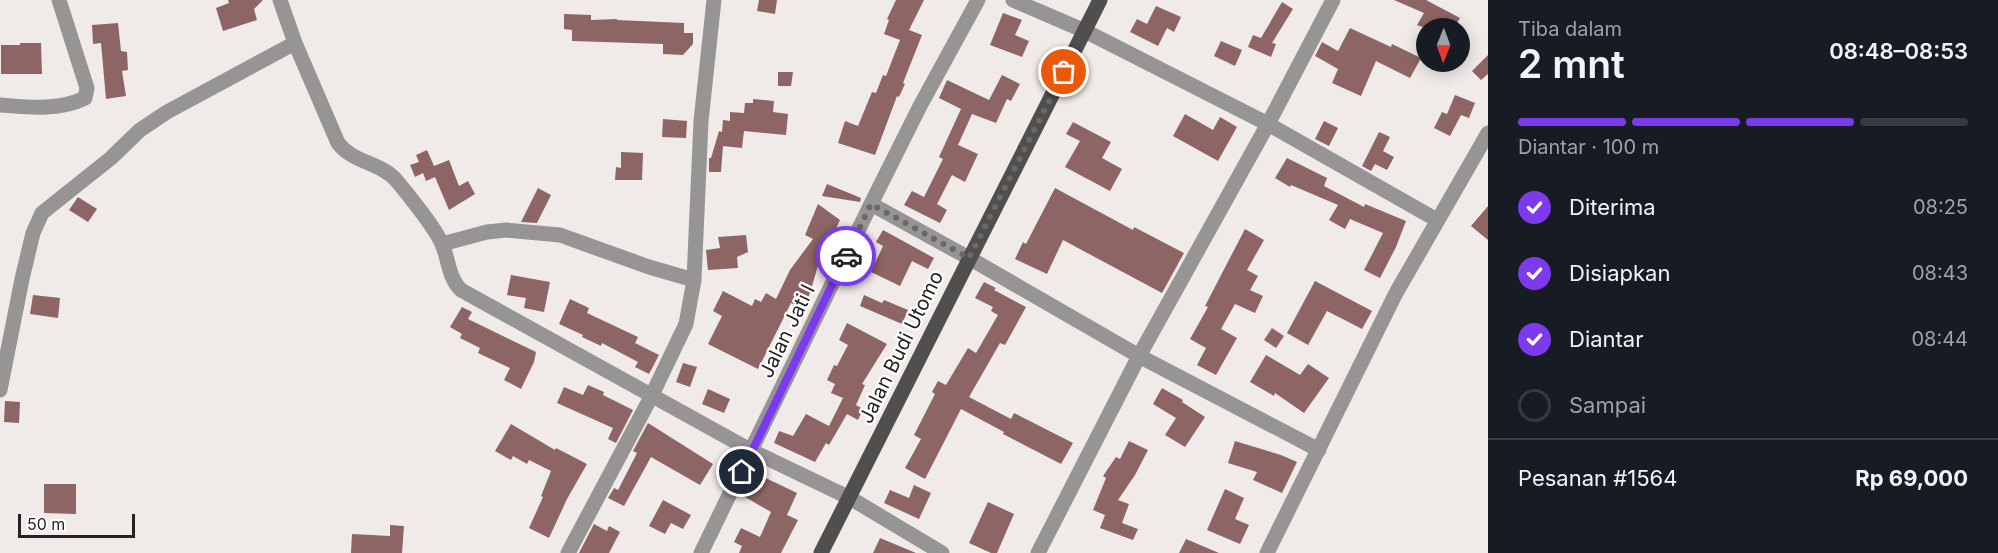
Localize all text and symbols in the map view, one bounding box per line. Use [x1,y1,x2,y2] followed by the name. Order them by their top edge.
[1518,17,1622,41] text: Tiba dalam
[1416,18,1470,72] north arrow
[1416,18,1470,72] map controls
[1829,38,1968,64] text: 08:48–08:53
[1518,40,1625,87] text: 2 mnt
[1038,46,1089,97] pin
[1047,55,1080,88] icon: bag
[1518,135,1659,159] text: Diantar · 100 m
[1518,191,1551,224] icon: check
[1569,194,1656,220] text: Diterima
[1913,195,1968,219] text: 08:25
[816,226,876,286] courier
[830,240,863,273] icon: car
[1518,257,1551,290] icon: check
[1569,260,1670,286] text: Disiapkan
[1912,261,1968,285] text: 08:43
[854,267,948,427] street label: Jalan Budi Utomo
[754,280,820,382] street label: Jalan Jati I
[1518,323,1551,356] icon: check
[1569,326,1644,352] text: Diantar
[1911,327,1968,351] text: 08:44
[1569,392,1646,418] text: Sampai
[716,446,767,497] pin
[725,455,758,488] icon: home
[1518,465,1677,491] text: Pesanan #1564
[1855,465,1968,491] text: Rp 69,000
[18,511,135,538] scale bar
[27,514,65,534] text: 50 m

